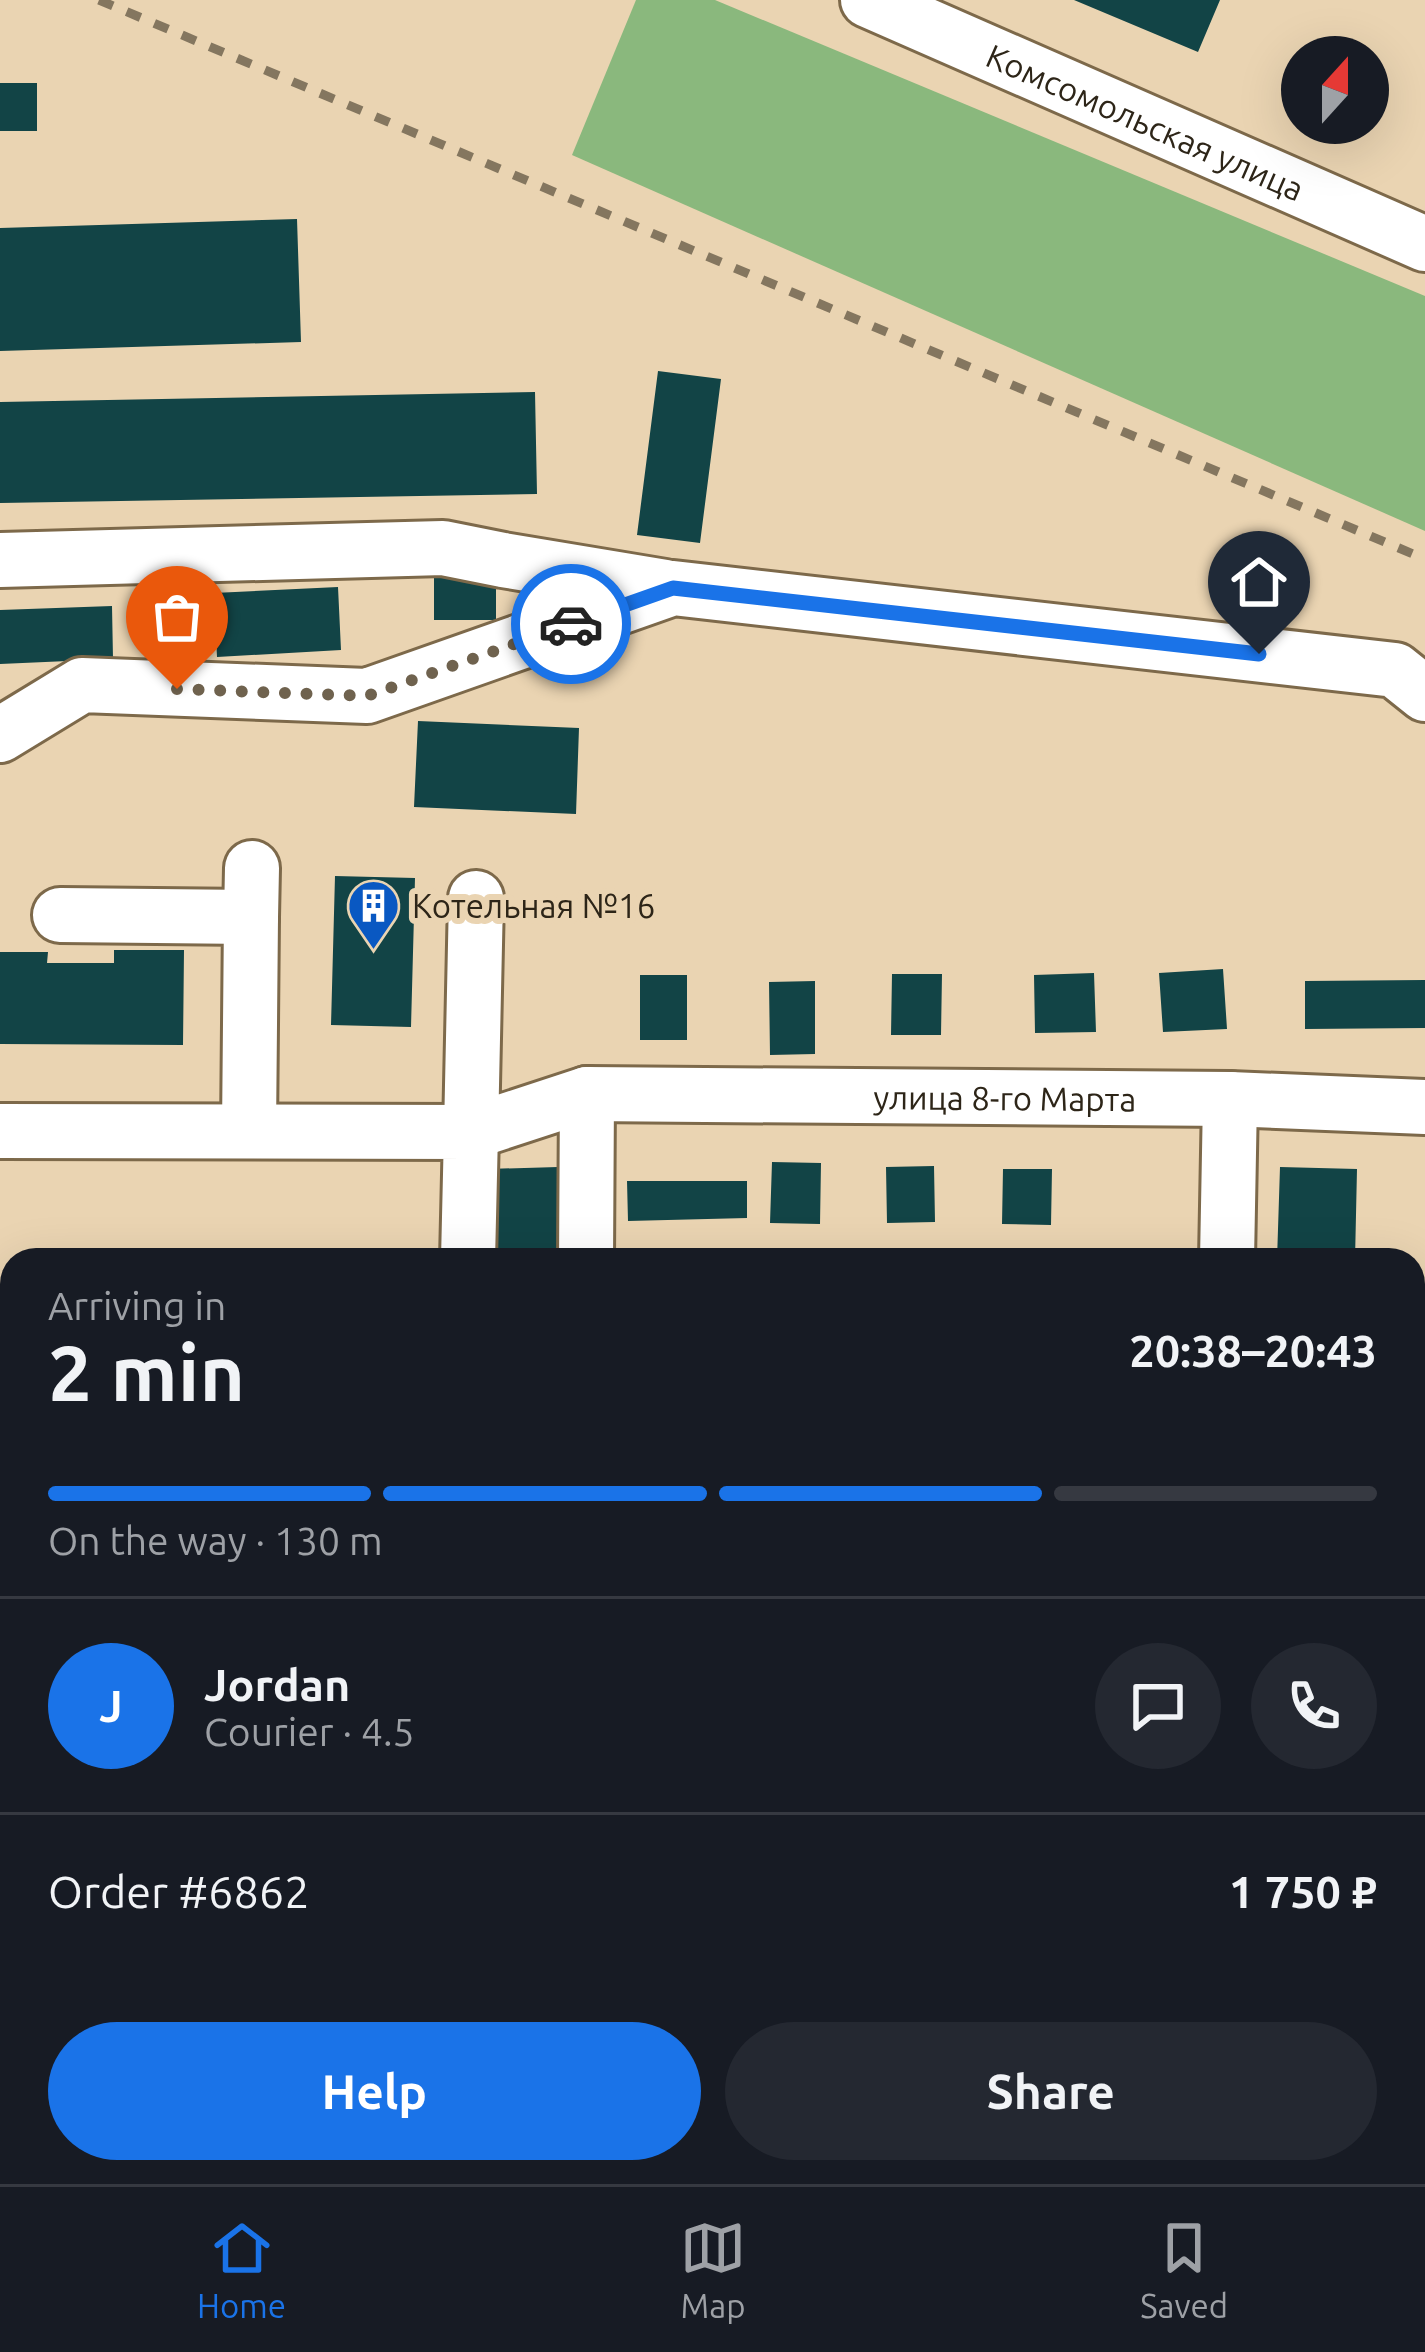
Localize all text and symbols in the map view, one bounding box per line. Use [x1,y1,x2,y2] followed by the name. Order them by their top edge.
[981,36,1310,207] street label: Комсомольская улица
[1281,36,1389,144] north arrow
[1281,36,1389,144] map controls
[1208,531,1310,654] pin
[1226,549,1292,615] icon: home
[511,564,631,684] courier
[126,566,228,689] pin
[144,584,210,650] icon: bag
[538,591,604,657] icon: car
[345,877,401,951] building icon: Котельная №16
[412,887,655,924] place label: Котельная №16
[873,1078,1136,1117] street label: улица 8-го Марта
[48,1284,226,1327] text: Arriving in
[1129,1325,1377,1376] text: 20:38–20:43
[48,1328,245,1416] text: 2 min
[48,1519,383,1562] text: On the way · 130 m
[1095,1643,1221,1769] button: chat
[1251,1643,1377,1769] button: phone
[204,1659,350,1710] text: Jordan
[99,1680,123,1731] text: J
[204,1710,415,1753] text: Courier · 4.5
[48,1866,310,1917] text: Order #6862
[1229,1866,1377,1917] text: 1 750 ₽
[48,2022,701,2160] button: Help
[725,2022,1377,2160] button: Share
[197,2215,286,2324] tab: Home
[680,2215,746,2324] tab: Map
[1140,2215,1228,2324] tab: Saved

